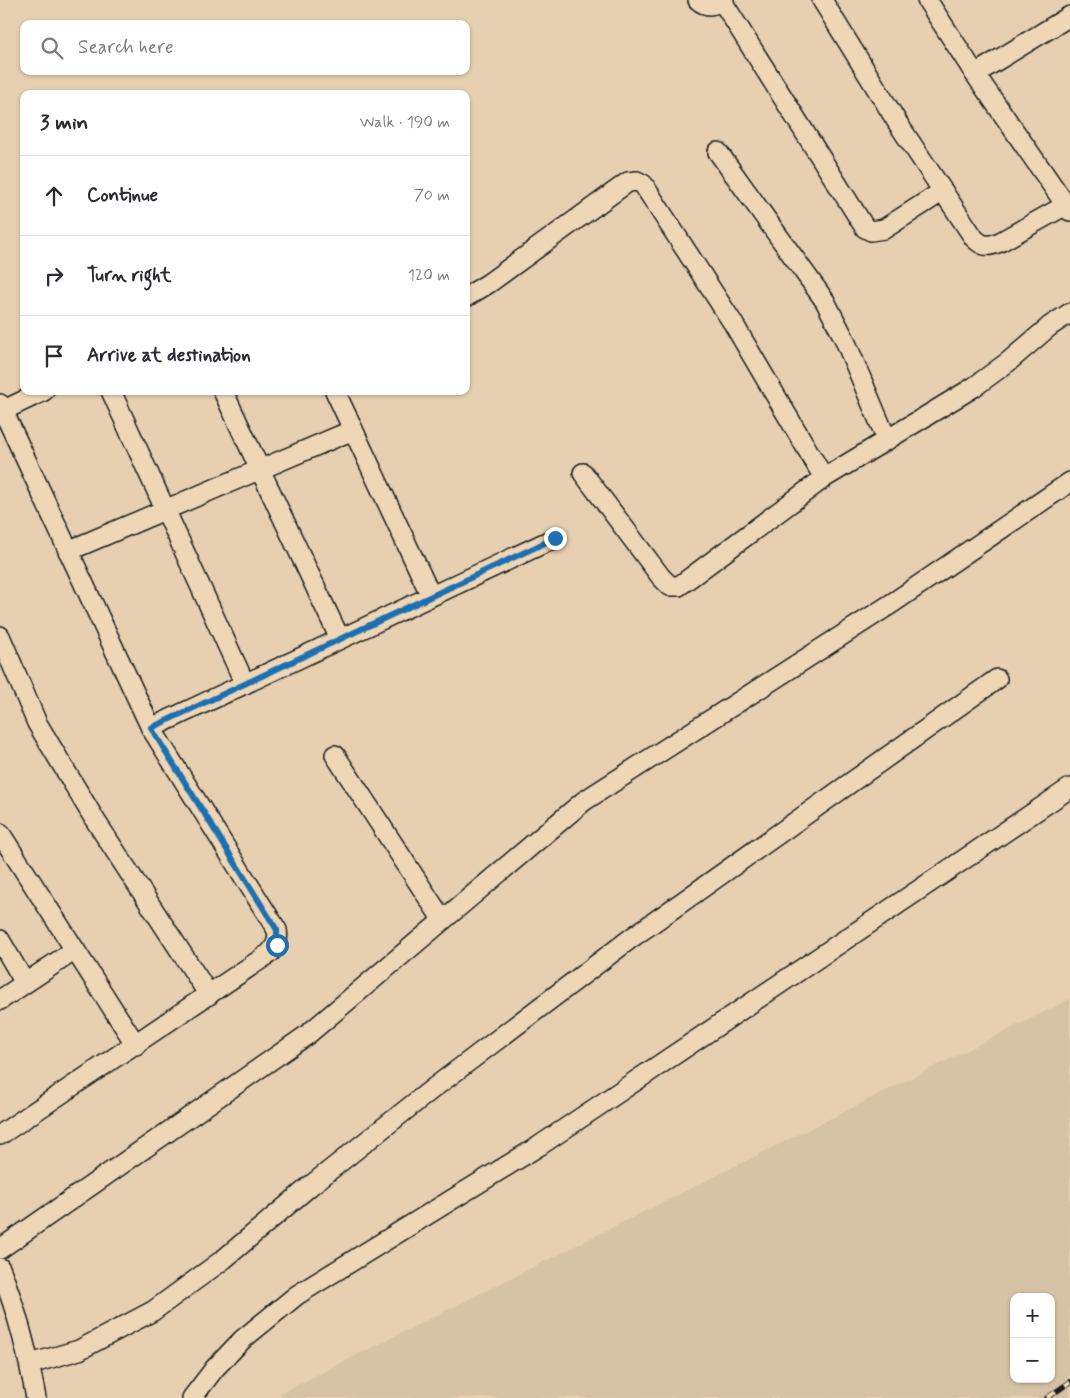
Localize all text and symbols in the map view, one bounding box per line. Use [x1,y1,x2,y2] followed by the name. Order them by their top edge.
[20,20,470,75] search box
[38,34,66,62] icon: search
[78,35,174,60] text: Search here
[40,109,88,137] text: 3 min
[360,112,450,133] text: Walk · 190 m
[40,182,68,210] icon: ahead
[87,183,158,208] text: Continue
[414,185,450,206] text: 70 m
[40,262,68,290] icon: right
[87,263,171,288] text: Turn right
[408,265,450,286] text: 120 m
[40,342,68,370] icon: arrive
[87,343,251,368] text: Arrive at destination
[544,527,567,550] route end
[266,934,289,957] route start
[1010,1293,1055,1383] map controls
[1010,1293,1055,1338] button: +
[1010,1338,1055,1383] button: −

